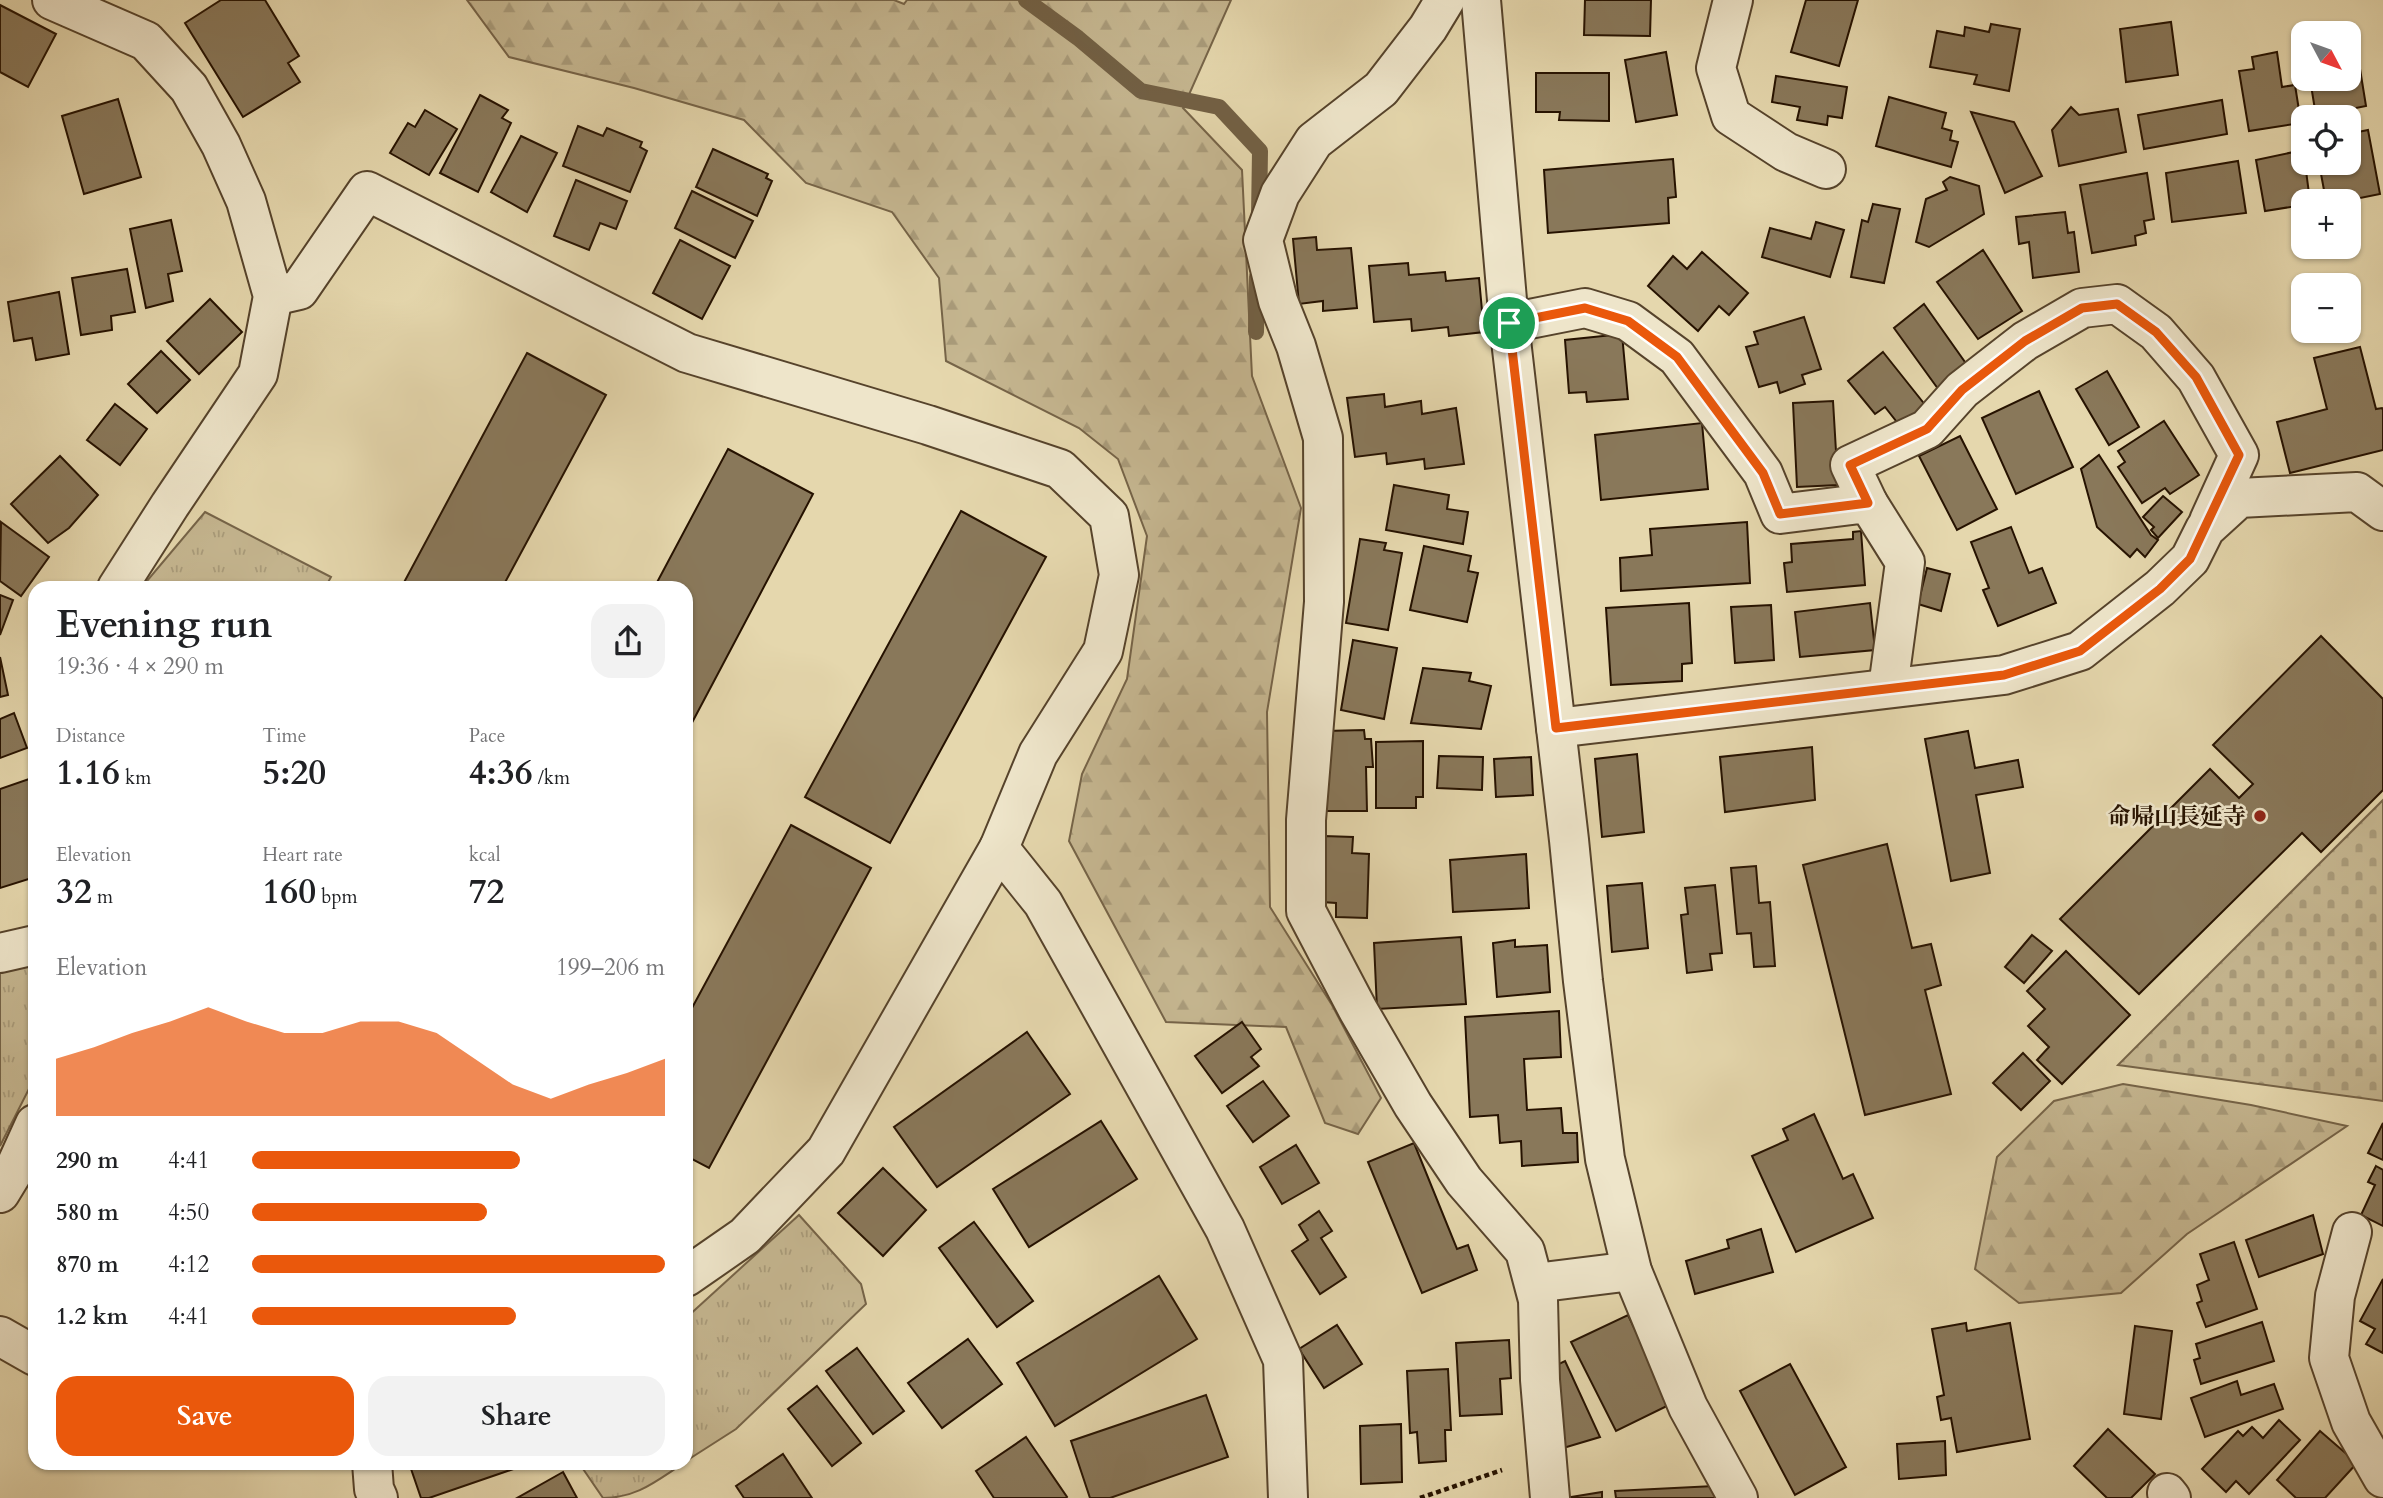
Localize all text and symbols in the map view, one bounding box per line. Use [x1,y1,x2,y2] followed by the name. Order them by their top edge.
[2291,21,2361,91] north arrow
[2291,21,2361,343] map controls
[2291,105,2361,175] button: locate
[2291,189,2361,259] button: +
[2291,273,2361,343] button: −
[1479,293,1539,353] pin
[1490,304,1528,342] icon: arrive
[56,599,272,651] text: Evening run
[591,604,665,678] button: share
[56,651,224,682] text: 19:36 · 4 × 290 m
[56,723,125,749] text: Distance
[262,723,306,749] text: Time
[469,723,505,749] text: Pace
[56,749,120,797] text: 1.16
[262,749,326,797] text: 5:20
[469,749,533,797] text: 4:36
[120,765,151,791] text: km
[533,765,570,791] text: /km
[2108,801,2246,832] place label: 命帰山長延寺
[2252,808,2268,824] marker: 命帰山長延寺
[56,842,131,868] text: Elevation
[262,842,343,868] text: Heart rate
[469,842,501,868] text: kcal
[56,868,92,916] text: 32
[262,868,316,916] text: 160
[469,868,505,916] text: 72
[92,884,113,910] text: m
[316,884,358,910] text: bpm
[56,952,147,983] text: Elevation
[556,952,665,983] text: 199–206 m
[56,1145,119,1176] text: 290 m
[168,1145,209,1176] text: 4:41
[56,1197,119,1228] text: 580 m
[168,1197,209,1228] text: 4:50
[56,1249,119,1280] text: 870 m
[168,1249,209,1280] text: 4:12
[56,1301,128,1332] text: 1.2 km
[168,1301,209,1332] text: 4:41
[56,1376,354,1456] button: Save
[368,1376,665,1456] button: Share

